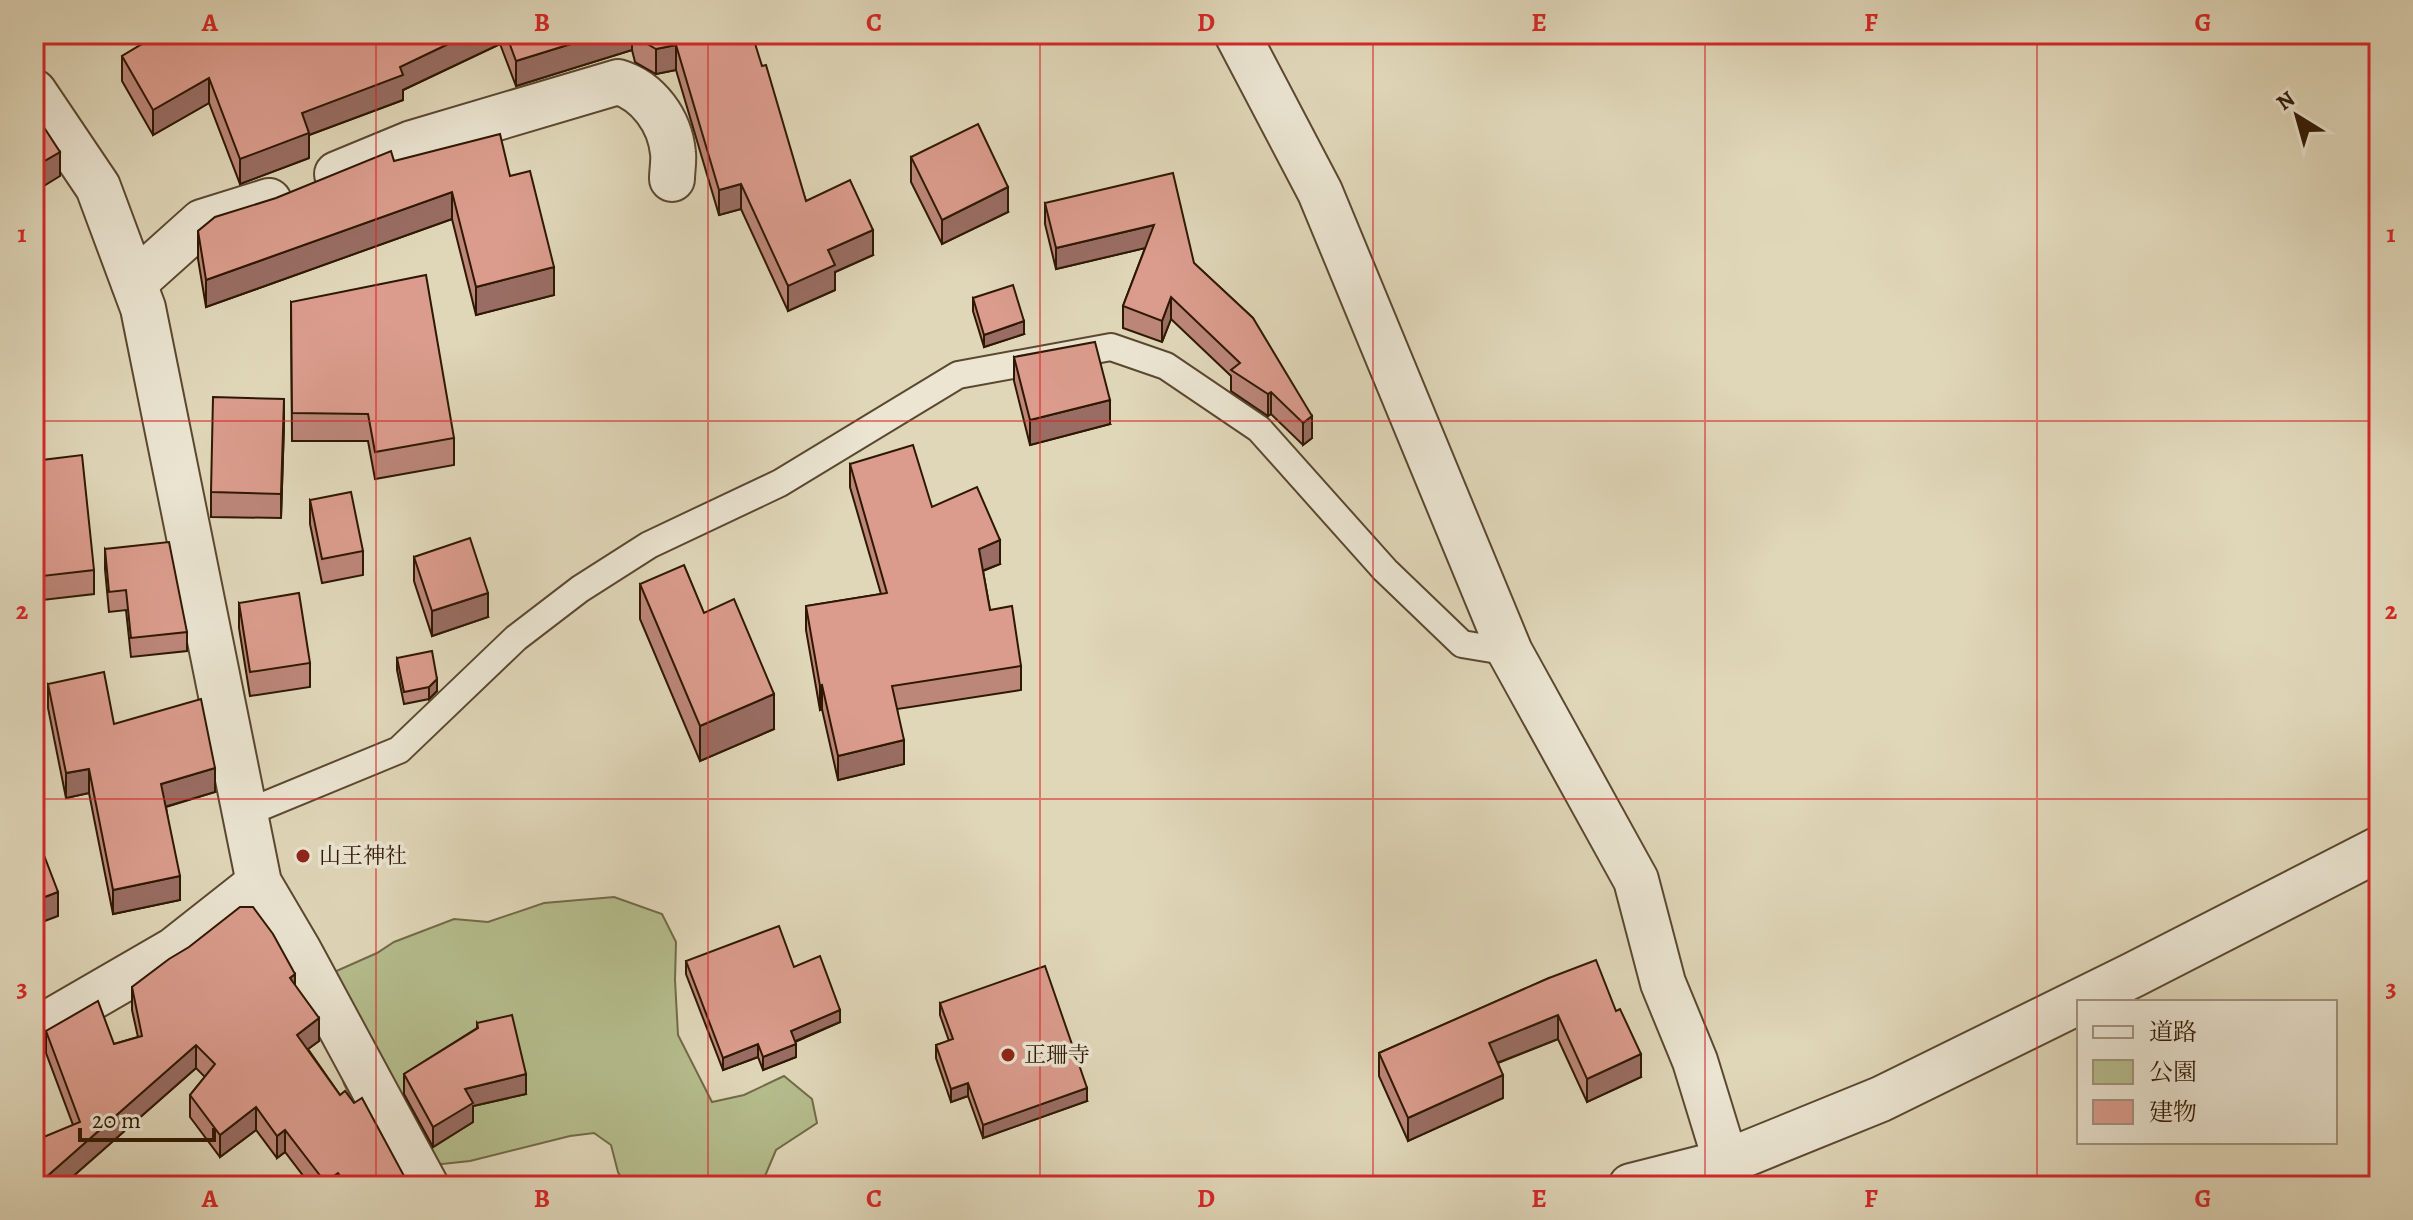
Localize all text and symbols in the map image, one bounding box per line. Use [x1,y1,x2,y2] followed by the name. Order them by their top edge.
[201,5,219,40] text: A
[534,5,550,40] text: B
[866,5,882,40] text: C
[1197,5,1215,40] text: D
[1531,5,1547,40] text: E
[1864,5,1878,40] text: F
[2194,5,2212,40] text: G
[2257,76,2337,156] north arrow
[2270,84,2301,118] text: N
[17,216,27,251] text: 1
[2386,216,2396,251] text: 1
[16,593,29,628] text: 2
[2385,593,2398,628] text: 2
[319,841,407,871] place label: 山王神社
[294,847,312,865] marker: 山王神社
[16,970,28,1005] text: 3
[2385,970,2397,1005] text: 3
[2077,1000,2337,1144] legend
[2149,1016,2197,1048] text: 道路
[1024,1040,1090,1070] place label: 正珊寺
[999,1046,1017,1064] marker: 正珊寺
[2149,1056,2197,1088] text: 公園
[80,1092,214,1142] scale bar
[2149,1096,2197,1128] text: 建物
[92,1104,141,1136] text: 20 m
[201,1181,219,1216] text: A
[534,1181,550,1216] text: B
[866,1181,882,1216] text: C
[1197,1181,1215,1216] text: D
[1531,1181,1547,1216] text: E
[1864,1181,1878,1216] text: F
[2194,1181,2212,1216] text: G

